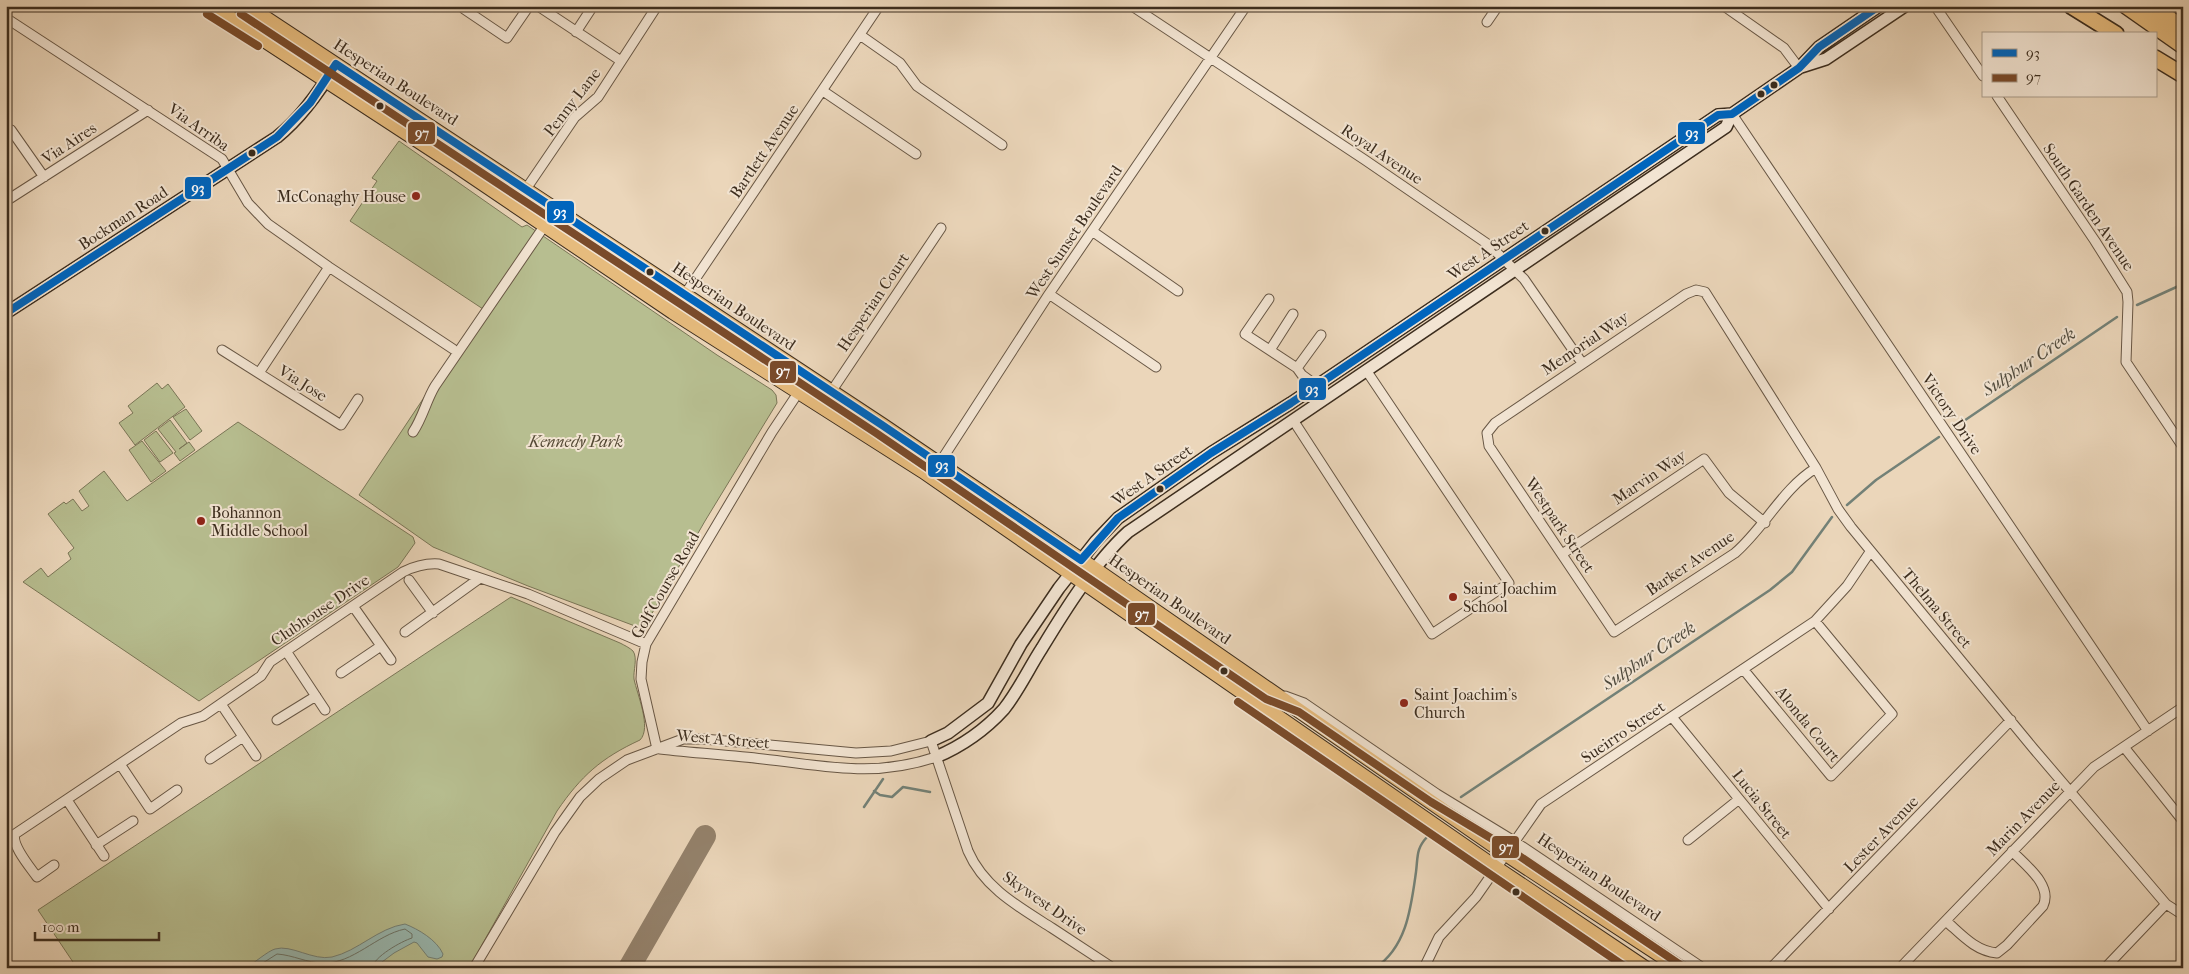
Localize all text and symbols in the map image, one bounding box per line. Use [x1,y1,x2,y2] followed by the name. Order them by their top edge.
[1982,32,2156,98] legend
[330,35,462,130] street label: Hesperian Boulevard
[2026,44,2040,62] text: 93
[539,64,605,140] street label: Penny Lane
[2026,68,2041,86] text: 97
[1769,80,1779,90] unlabelled marker
[1756,89,1766,99] unlabelled marker
[164,98,234,155] street label: Via Arriba
[726,100,802,202] street label: Bartlett Avenue
[375,101,385,111] unlabelled marker
[37,118,100,168] street label: Via Aires
[1338,120,1426,188] street label: Royal Avenue
[407,121,436,145] line badge: 97
[1677,121,1706,145] line badge: 93
[414,125,429,142] text: 97
[1684,125,1699,142] text: 93
[2039,140,2139,274] street label: South Garden Avenue
[247,148,257,158] unlabelled marker
[1022,161,1126,303] street label: West Sunset Boulevard
[184,176,212,200] line badge: 93
[190,180,205,197] text: 93
[75,182,172,254] street label: Bockman Road
[277,187,406,206] place label: McConaghy House
[410,190,422,202] marker: McConaghy House
[546,200,575,224] line badge: 93
[552,204,567,221] text: 93
[1443,216,1532,285] street label: West A Street
[1540,226,1550,236] unlabelled marker
[833,249,913,355] street label: Hesperian Court
[669,258,799,354] street label: Hesperian Boulevard
[645,267,655,277] unlabelled marker
[1538,307,1632,379] street label: Memorial Way
[1978,323,2080,401] water label: Sulphur Creek
[274,360,331,405] street label: Via Jose
[769,360,797,384] line badge: 97
[775,363,790,380] text: 97
[1917,369,1986,458] street label: Victory Drive
[1298,377,1327,401] line badge: 93
[1304,381,1319,398] text: 93
[528,432,623,451] park label: Kennedy Park
[1107,440,1196,510] street label: West A Street
[1609,445,1690,509] street label: Marvin Way
[927,454,956,478] line badge: 93
[934,457,949,474] text: 93
[1521,473,1599,576] street label: Westpark Street
[1155,484,1165,494] unlabelled marker
[211,503,309,540] place label: Bohannon Middle School
[195,515,207,527] marker: Bohannon Middle School
[1642,526,1738,599] street label: Barker Avenue
[627,528,703,642] street label: Golf Course Road
[1105,550,1235,648] street label: Hesperian Boulevard
[1898,564,1976,652] street label: Thelma Street
[267,570,373,650] street label: Clubhouse Drive
[1463,579,1558,616] place label: Saint Joachim School
[1447,591,1459,603] marker: Saint Joachim School
[1127,602,1156,626] line badge: 97
[1134,606,1149,623] text: 97
[1598,617,1700,695] water label: Sulphur Creek
[1219,666,1229,676] unlabelled marker
[1771,682,1844,766] street label: Alonda Court
[1414,685,1517,722] place label: Saint Joachim's Church
[1398,697,1410,709] marker: Saint Joachim's Church
[1577,697,1669,767] street label: Sueirro Street
[675,725,771,753] street label: West A Street
[1728,766,1796,843] street label: Lucia Street
[1982,776,2064,860] street label: Marin Avenue
[1840,792,1922,876] street label: Lester Avenue
[1534,829,1664,925] street label: Hesperian Boulevard
[1491,835,1520,859] line badge: 97
[1498,839,1513,856] text: 97
[999,867,1091,939] street label: Skywest Drive
[1511,887,1521,897] unlabelled marker
[35,909,159,941] scale bar
[42,918,80,936] text: 100 m

